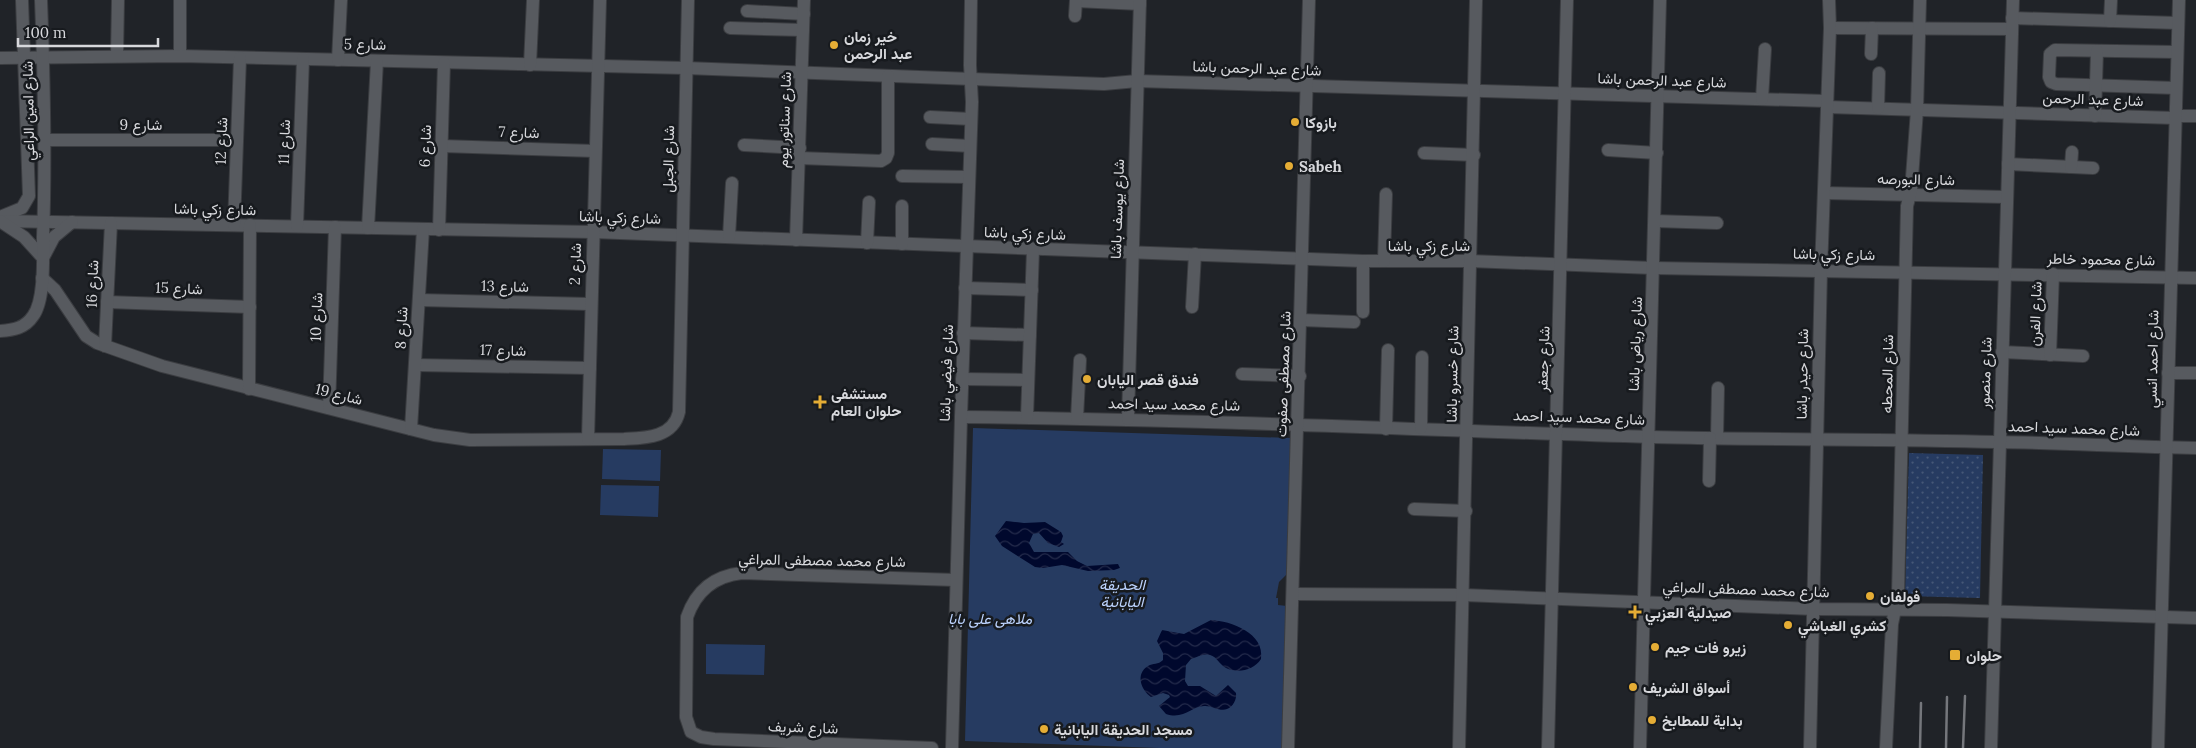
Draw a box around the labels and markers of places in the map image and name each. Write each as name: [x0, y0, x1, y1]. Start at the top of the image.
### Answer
place label: خير زمان عبد الرحمن: [844, 27, 912, 63]
marker: خير زمان عبد الرحمن: [828, 39, 840, 51]
place label: بازوكا: [1305, 113, 1337, 132]
marker: بازوكا: [1289, 116, 1301, 128]
place label: Sabeh: [1299, 157, 1342, 176]
marker: Sabeh: [1283, 160, 1295, 172]
place label: فندق قصر اليابان: [1097, 370, 1199, 389]
marker: فندق قصر اليابان: [1081, 373, 1093, 385]
place label: مستشفى حلوان العام: [831, 384, 901, 421]
marker: مستشفى حلوان العام: [813, 395, 827, 409]
place label: فولفان: [1880, 587, 1920, 606]
marker: فولفان: [1864, 590, 1876, 602]
place label: صيدلية العزبي: [1645, 603, 1732, 626]
marker: صيدلية العزبي: [1629, 606, 1641, 618]
place label: كشري الغباشي: [1798, 616, 1887, 639]
marker: كشري الغباشي: [1782, 619, 1794, 631]
place label: زيرو فات جيم: [1665, 638, 1746, 658]
marker: زيرو فات جيم: [1649, 641, 1661, 653]
place label: حلوان: [1966, 646, 2002, 665]
marker: حلوان: [1948, 648, 1962, 662]
place label: أسواق الشريف: [1643, 678, 1730, 697]
marker: أسواق الشريف: [1627, 681, 1639, 693]
place label: بداية للمطابخ: [1662, 711, 1743, 731]
marker: بداية للمطابخ: [1646, 714, 1658, 726]
place label: مسجد الحديقة اليابانية: [1054, 720, 1193, 739]
marker: مسجد الحديقة اليابانية: [1038, 723, 1050, 735]

